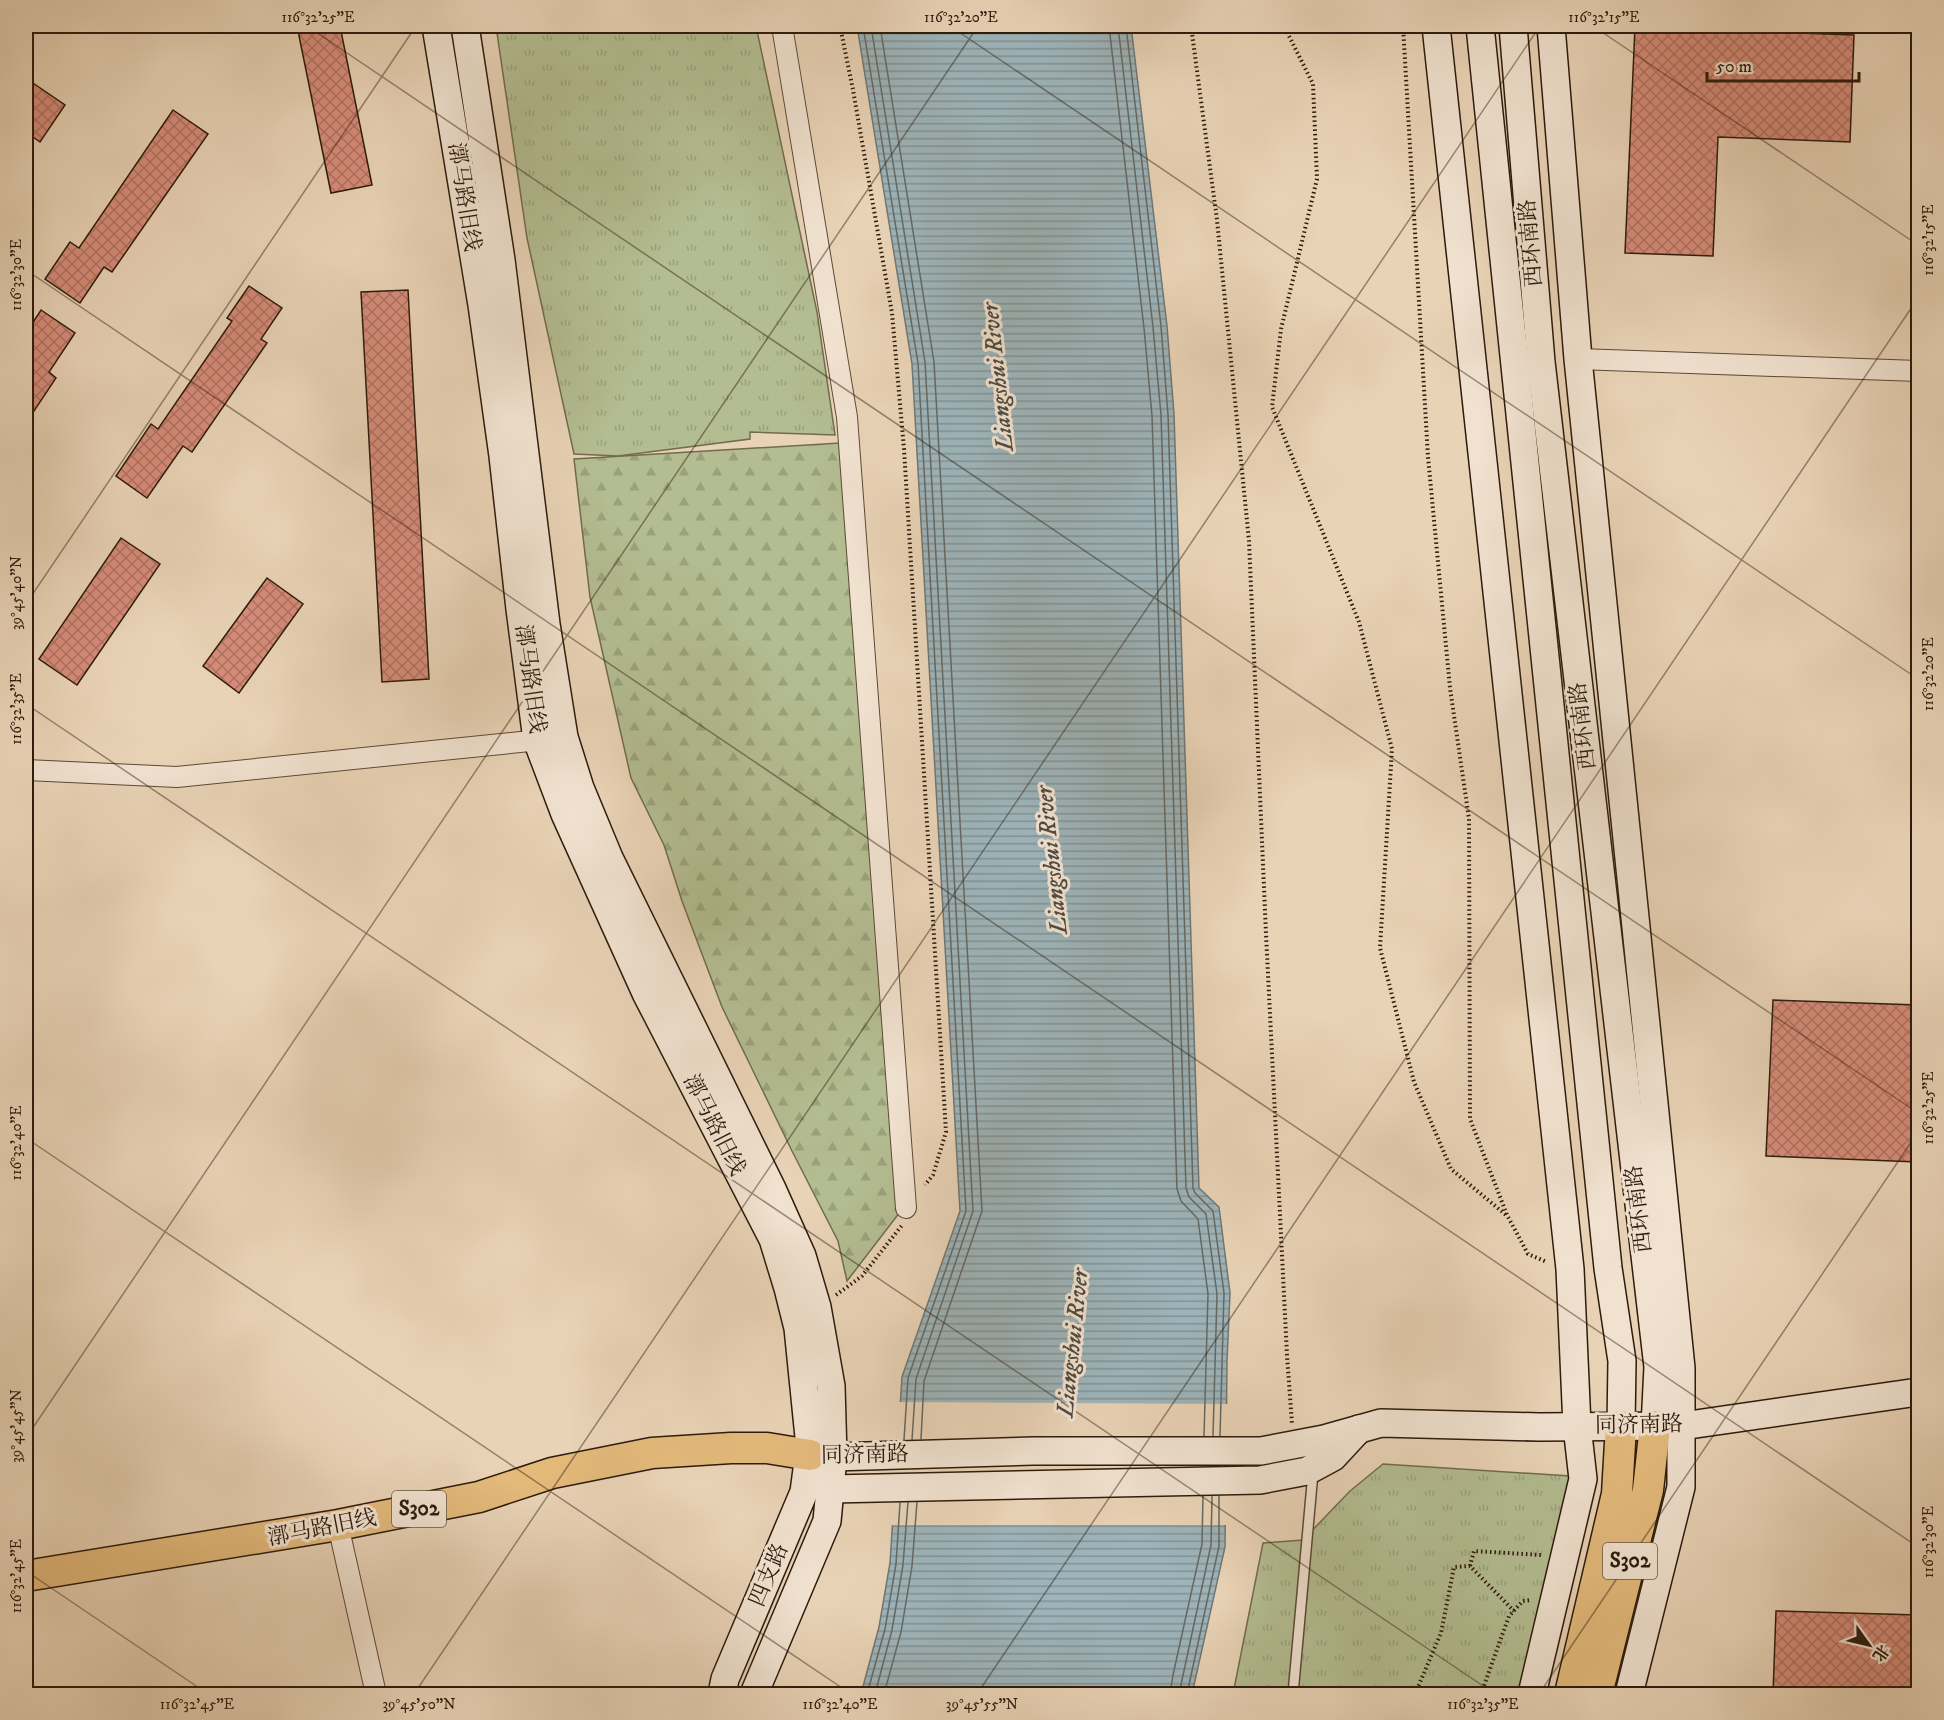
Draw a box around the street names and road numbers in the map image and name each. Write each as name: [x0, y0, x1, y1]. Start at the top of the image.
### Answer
street label: 漷马路旧线: [442, 141, 486, 253]
street label: 西环南路: [1514, 198, 1548, 288]
street label: 漷马路旧线: [509, 623, 551, 735]
street label: 西环南路: [1564, 681, 1602, 771]
street label: 漷马路旧线: [677, 1070, 751, 1180]
street label: 西环南路: [1620, 1164, 1658, 1254]
street label: 同济南路: [1595, 1411, 1683, 1439]
street label: 同济南路: [821, 1441, 909, 1469]
road number: S302: [392, 1491, 446, 1527]
street label: 漷马路旧线: [265, 1504, 379, 1552]
street label: 四支路: [744, 1539, 794, 1611]
road number: S302: [1603, 1543, 1657, 1579]

